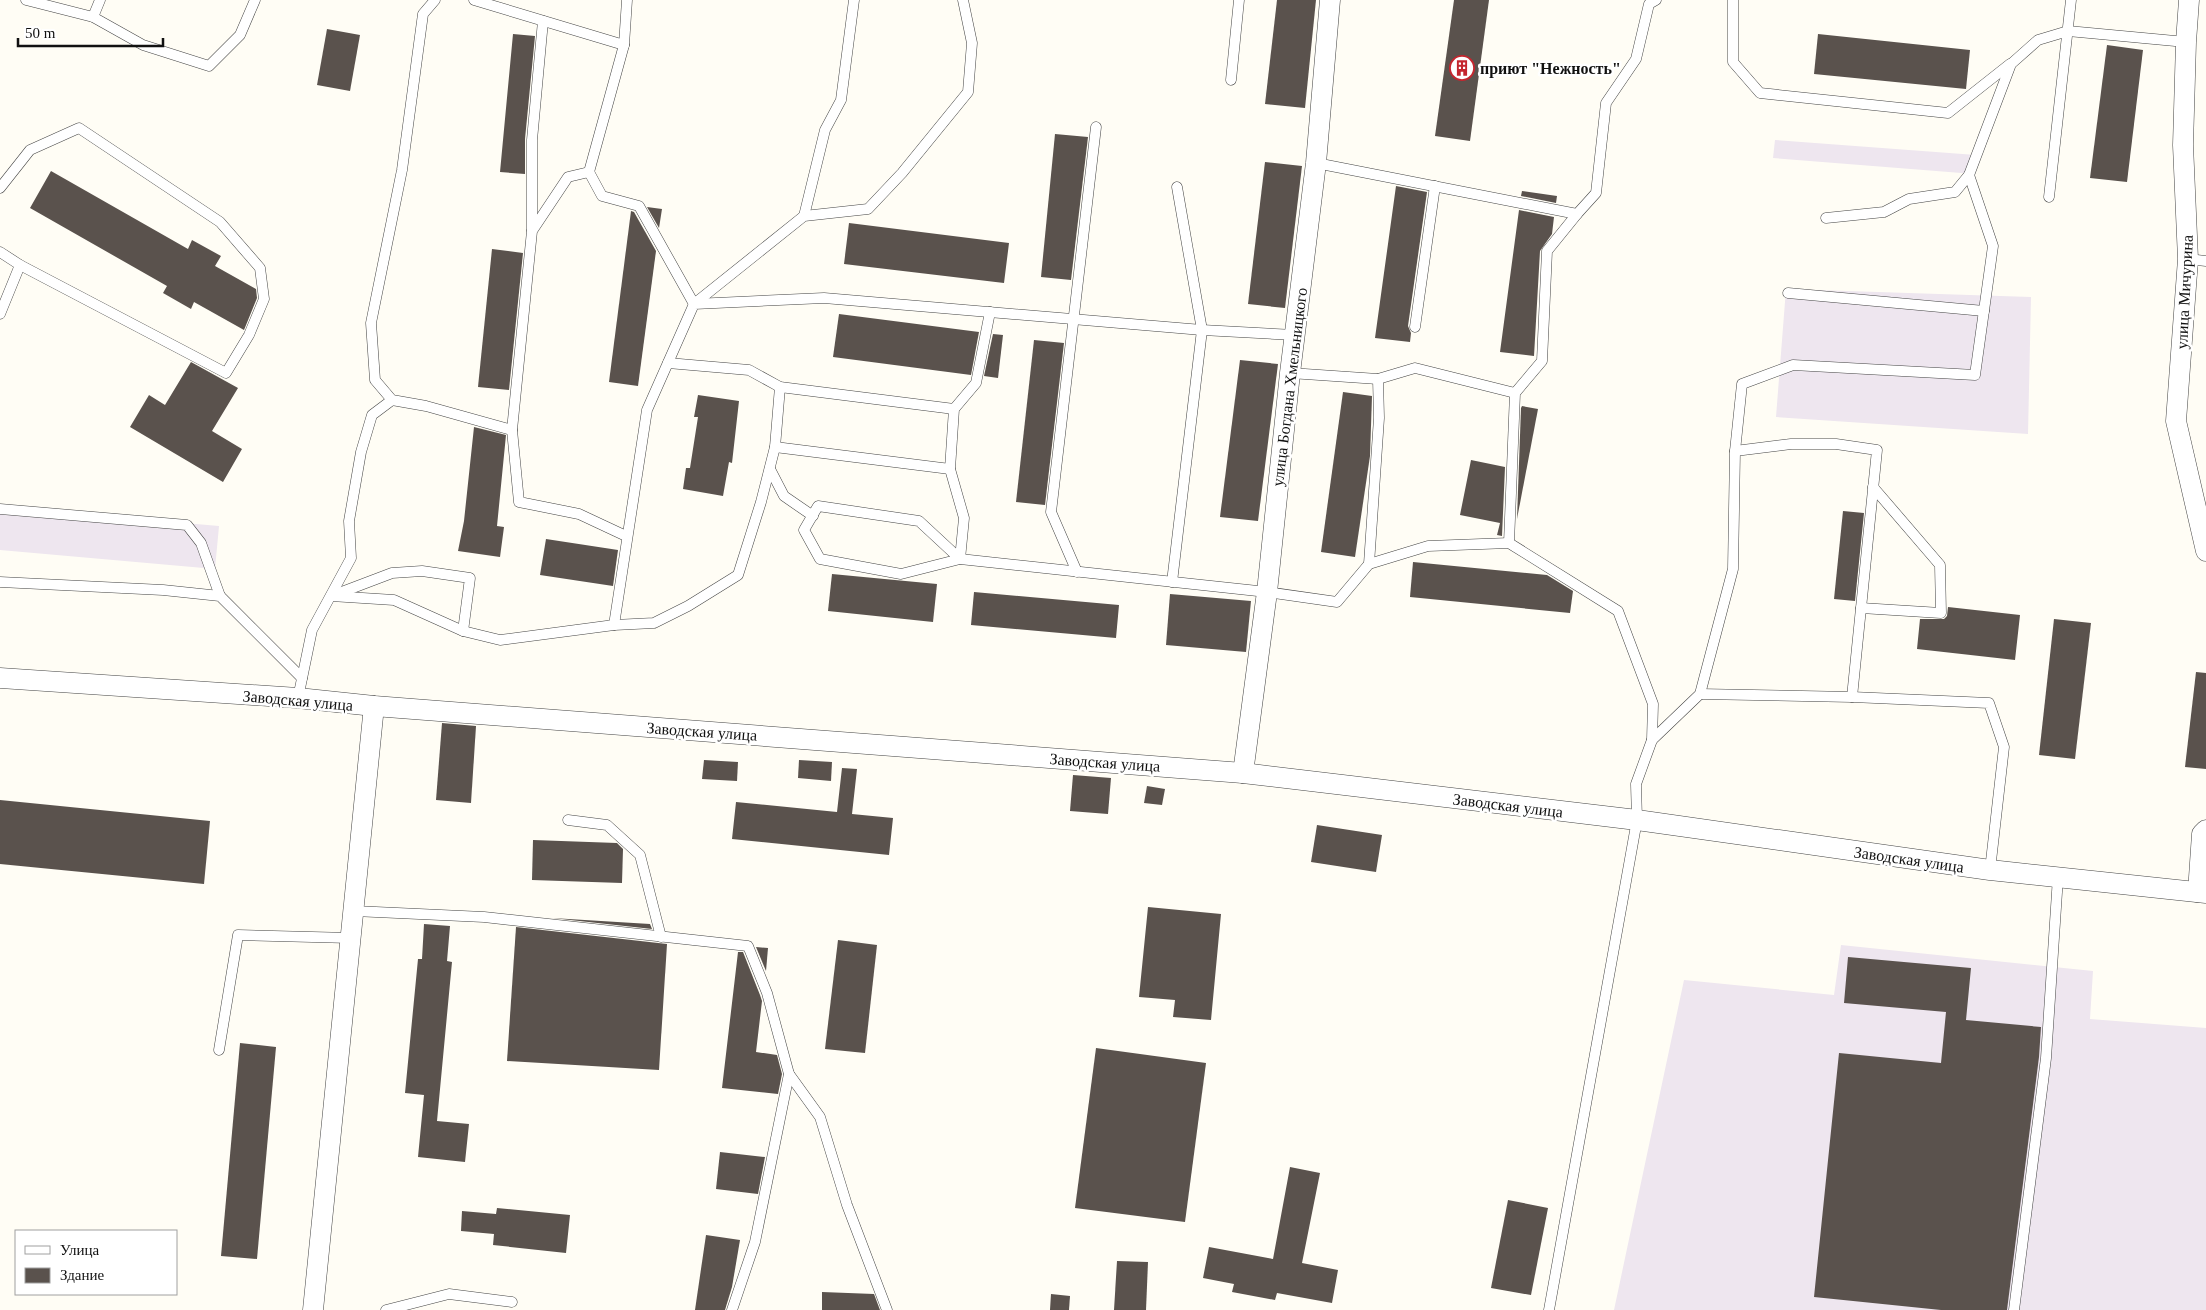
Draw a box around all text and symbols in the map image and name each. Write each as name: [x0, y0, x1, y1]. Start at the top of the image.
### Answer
scale bar: [18, 15, 162, 47]
text: 50 m: [25, 25, 56, 41]
building icon: приют "Нежность": [1449, 55, 1475, 81]
place label: приют "Нежность": [1480, 60, 1621, 78]
street label: улица Мичурина: [2173, 234, 2197, 350]
street label: улица Богдана Хмельницкого: [1269, 287, 1311, 488]
street label: Заводская улица: [242, 687, 354, 715]
street label: Заводская улица: [646, 719, 758, 745]
street label: Заводская улица: [1049, 750, 1161, 776]
street label: Заводская улица: [1452, 790, 1564, 822]
street label: Заводская улица: [1853, 843, 1965, 877]
legend: [15, 1230, 178, 1295]
text: Улица: [60, 1242, 99, 1258]
text: Здание: [60, 1267, 104, 1283]

